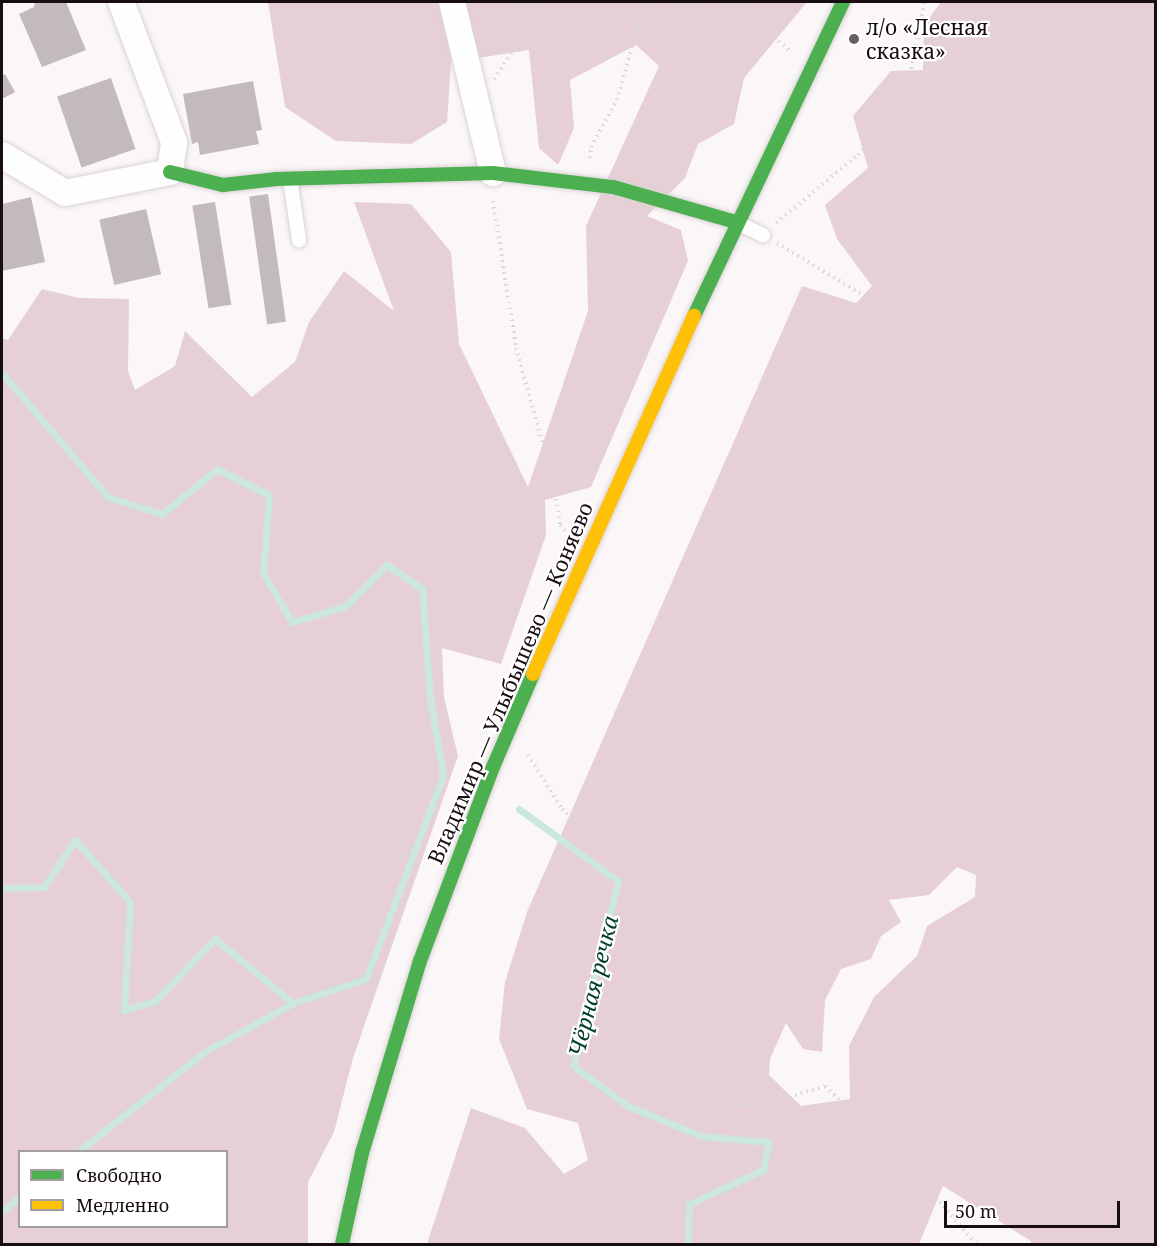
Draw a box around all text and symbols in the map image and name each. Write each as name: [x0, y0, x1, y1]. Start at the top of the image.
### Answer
place label: л/о «Лесная сказка»: [866, 14, 988, 64]
marker: л/о «Лесная сказка»: [847, 32, 861, 46]
street label: Владимир — Улыбышево — Коняево: [422, 498, 598, 868]
water label: Чёрная речка: [563, 913, 623, 1059]
legend: [18, 1150, 228, 1228]
text: Свободно: [76, 1163, 162, 1187]
scale bar: [947, 1189, 1122, 1227]
text: Медленно: [76, 1193, 169, 1217]
text: 50 m: [955, 1199, 997, 1223]

